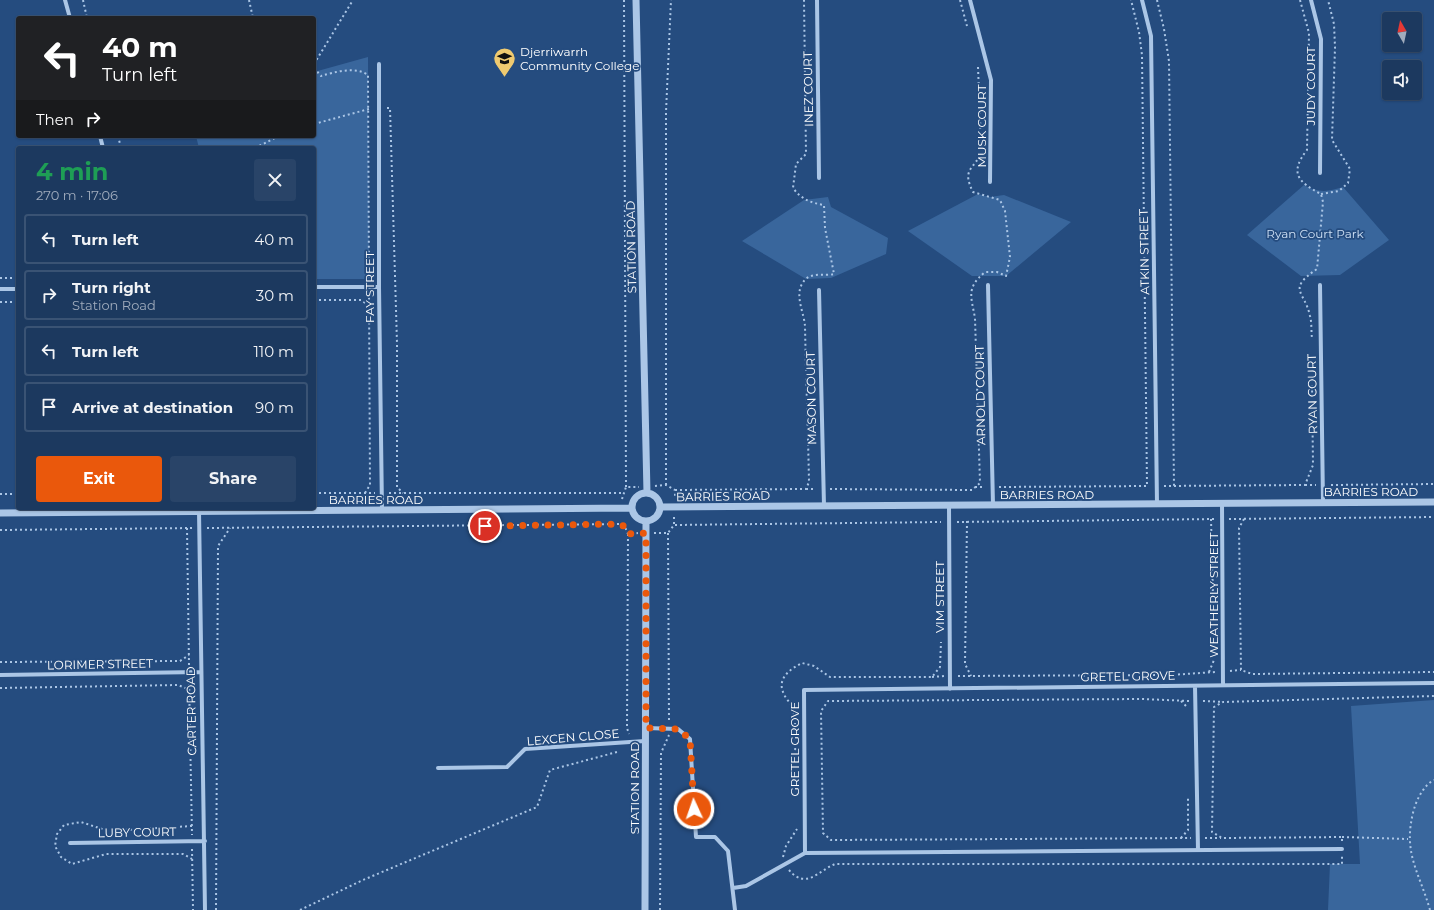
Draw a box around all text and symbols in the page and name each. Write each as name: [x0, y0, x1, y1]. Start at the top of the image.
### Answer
north arrow: [1382, 12, 1422, 52]
map controls: [1382, 12, 1422, 100]
text: 40 m: [102, 30, 178, 64]
icon: left: [36, 32, 88, 84]
place label: Djerriwarrh Community College: [520, 44, 640, 73]
school or university icon: Djerriwarrh Community College: [492, 45, 518, 78]
street label: JUDY COURT: [1303, 46, 1318, 126]
street label: INEZ COURT: [800, 51, 816, 127]
button: sound: [1382, 60, 1422, 100]
text: Turn left: [102, 64, 177, 86]
street label: MUSK COURT: [974, 84, 989, 168]
icon: right: [82, 108, 104, 130]
text: Then: [36, 110, 74, 129]
text: 4 min: [36, 157, 108, 186]
button: close: [254, 159, 296, 201]
text: 270 m · 17:06: [36, 187, 118, 203]
street label: STATION ROAD: [623, 201, 639, 293]
street label: ATKIN STREET: [1136, 209, 1152, 295]
park label: Ryan Court Park: [1266, 226, 1365, 241]
icon: left: [38, 228, 60, 250]
text: Turn left: [72, 230, 139, 249]
text: 40 m: [254, 230, 294, 249]
street label: FAY STREET: [362, 251, 377, 323]
text: Turn right: [72, 278, 151, 297]
icon: right: [38, 284, 60, 306]
text: 30 m: [256, 286, 294, 305]
text: Station Road: [72, 297, 156, 313]
icon: left: [38, 340, 60, 362]
text: Turn left: [72, 342, 139, 361]
text: 110 m: [253, 342, 294, 361]
street label: ARNOLD COURT: [972, 345, 988, 445]
street label: MASON COURT: [803, 351, 819, 445]
street label: RYAN COURT: [1304, 354, 1320, 434]
icon: arrive: [38, 396, 60, 418]
text: Arrive at destination: [72, 398, 233, 417]
text: 90 m: [255, 398, 294, 417]
button: Exit: [36, 456, 162, 502]
button: Share: [170, 456, 296, 502]
street label: BARRIES ROAD: [1324, 484, 1418, 499]
street label: BARRIES ROAD: [1000, 487, 1094, 502]
street label: BARRIES ROAD: [676, 488, 770, 504]
street label: BARRIES ROAD: [329, 492, 423, 507]
pin: [468, 509, 502, 543]
icon: arrive: [474, 515, 496, 537]
street label: WEATHERLY STREET: [1206, 532, 1221, 658]
street label: VIM STREET: [932, 561, 947, 633]
street label: LORIMER STREET: [47, 656, 153, 672]
street label: CARTER ROAD: [183, 666, 199, 756]
street label: GRETEL GROVE: [1080, 668, 1176, 684]
street label: GRETEL GROVE: [787, 701, 802, 797]
street label: LEXCEN CLOSE: [526, 725, 620, 749]
street label: STATION ROAD: [627, 742, 642, 834]
position arrow: [673, 788, 715, 830]
street label: LUBY COURT: [97, 824, 177, 840]

